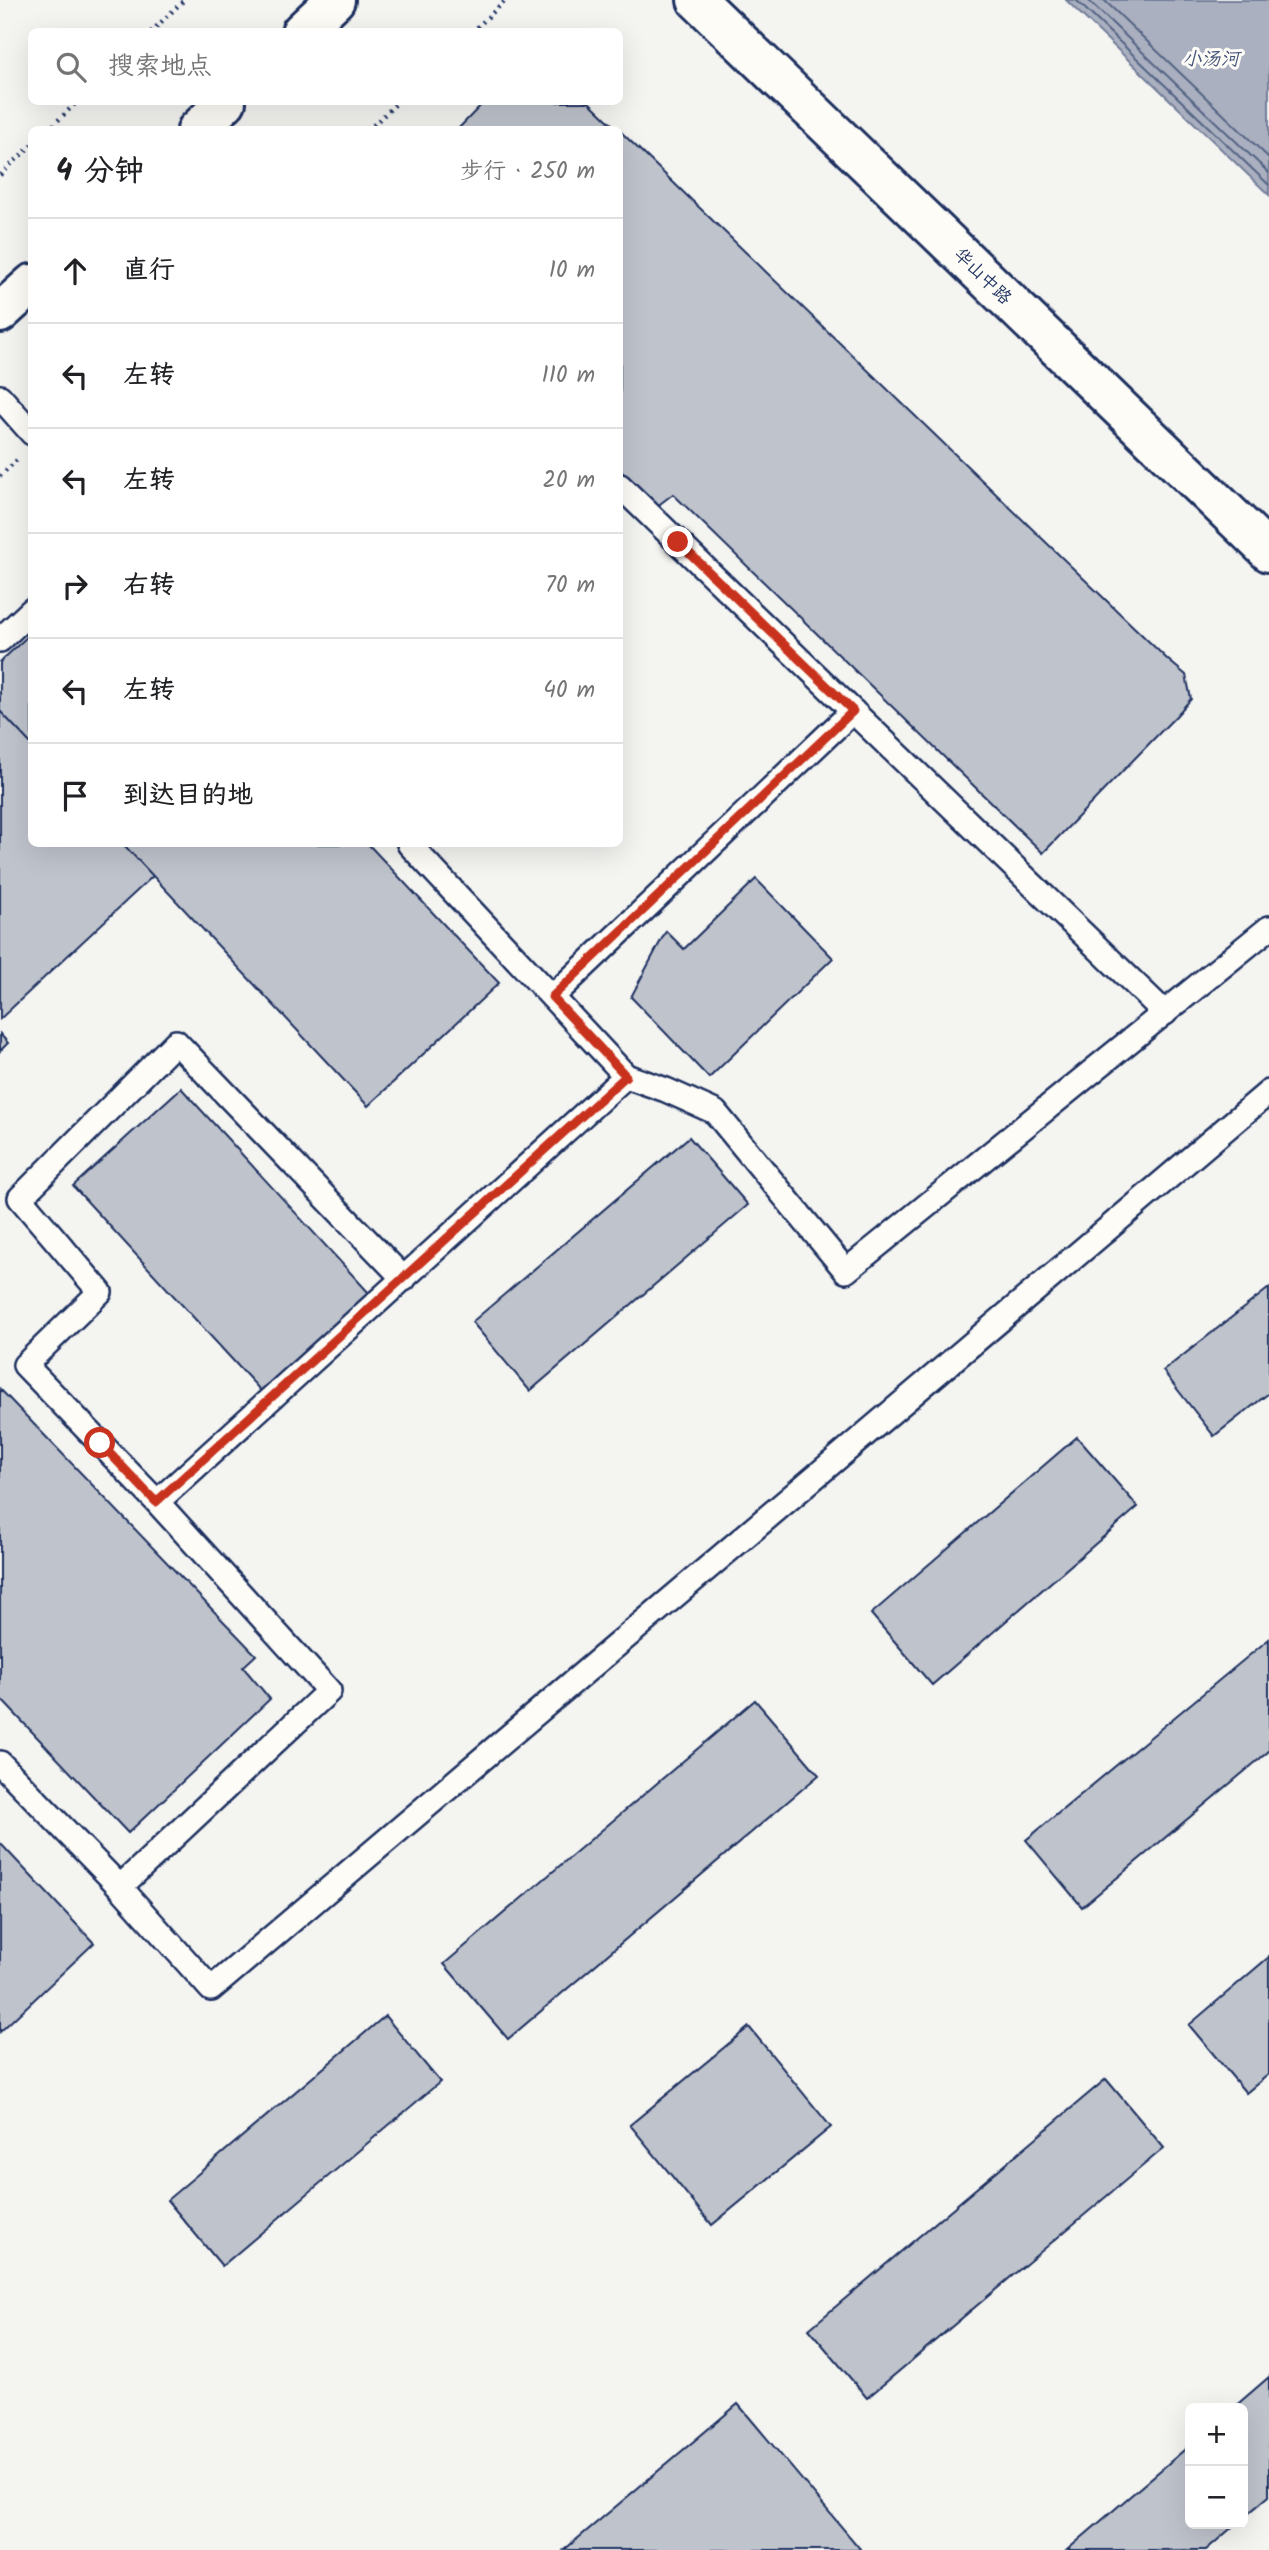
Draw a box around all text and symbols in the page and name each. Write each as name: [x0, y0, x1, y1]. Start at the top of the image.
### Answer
search box: [28, 28, 623, 105]
water label: 小汤河: [1182, 45, 1242, 75]
text: 搜索地点: [108, 46, 212, 88]
icon: search: [52, 48, 90, 86]
text: 4 分钟: [56, 148, 144, 196]
text: 步行 · 250 m: [460, 154, 595, 190]
street label: 华山中路: [946, 242, 1018, 313]
text: 直行: [123, 250, 175, 292]
icon: ahead: [56, 252, 94, 290]
text: 10 m: [549, 253, 595, 289]
text: 左转: [123, 355, 175, 397]
icon: left: [56, 357, 94, 395]
text: 110 m: [542, 358, 595, 394]
text: 左转: [123, 460, 175, 502]
icon: left: [56, 462, 94, 500]
text: 20 m: [543, 463, 595, 499]
route end: [662, 526, 693, 557]
text: 右转: [123, 565, 175, 607]
icon: right: [56, 567, 94, 605]
text: 70 m: [545, 568, 595, 604]
text: 左转: [123, 670, 175, 712]
icon: left: [56, 672, 94, 710]
text: 40 m: [543, 673, 595, 709]
text: 到达目的地: [123, 775, 253, 817]
icon: arrive: [56, 777, 94, 815]
route start: [84, 1427, 115, 1458]
map controls: [1185, 2403, 1248, 2529]
button: +: [1185, 2403, 1248, 2466]
button: −: [1185, 2466, 1248, 2529]

